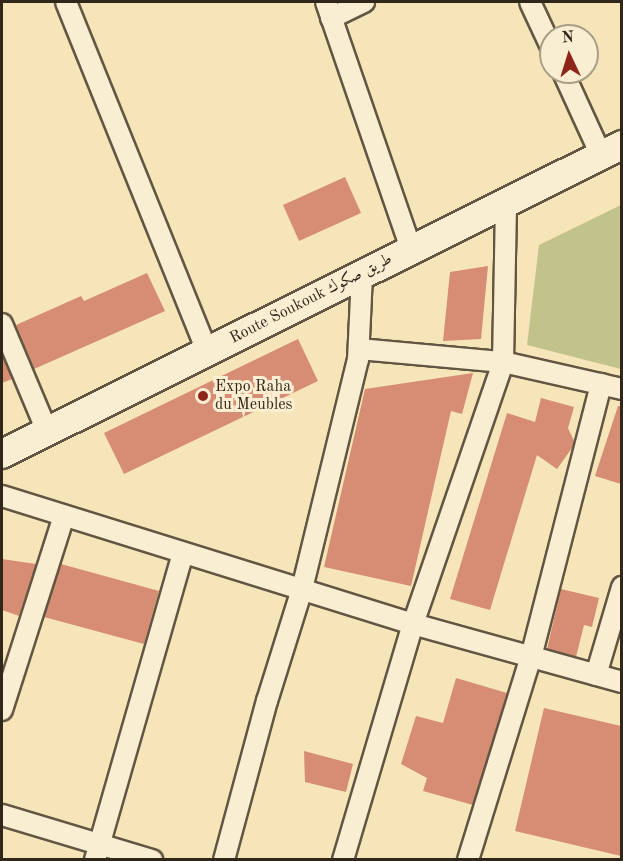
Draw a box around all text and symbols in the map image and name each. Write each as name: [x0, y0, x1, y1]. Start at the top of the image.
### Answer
north arrow: [539, 24, 599, 84]
text: N: [561, 30, 575, 46]
street label: Route Soukouk طريق صكوك: [227, 250, 395, 348]
place label: Expo Raha du Meubles: [215, 377, 293, 415]
marker: Expo Raha du Meubles: [196, 389, 210, 403]

